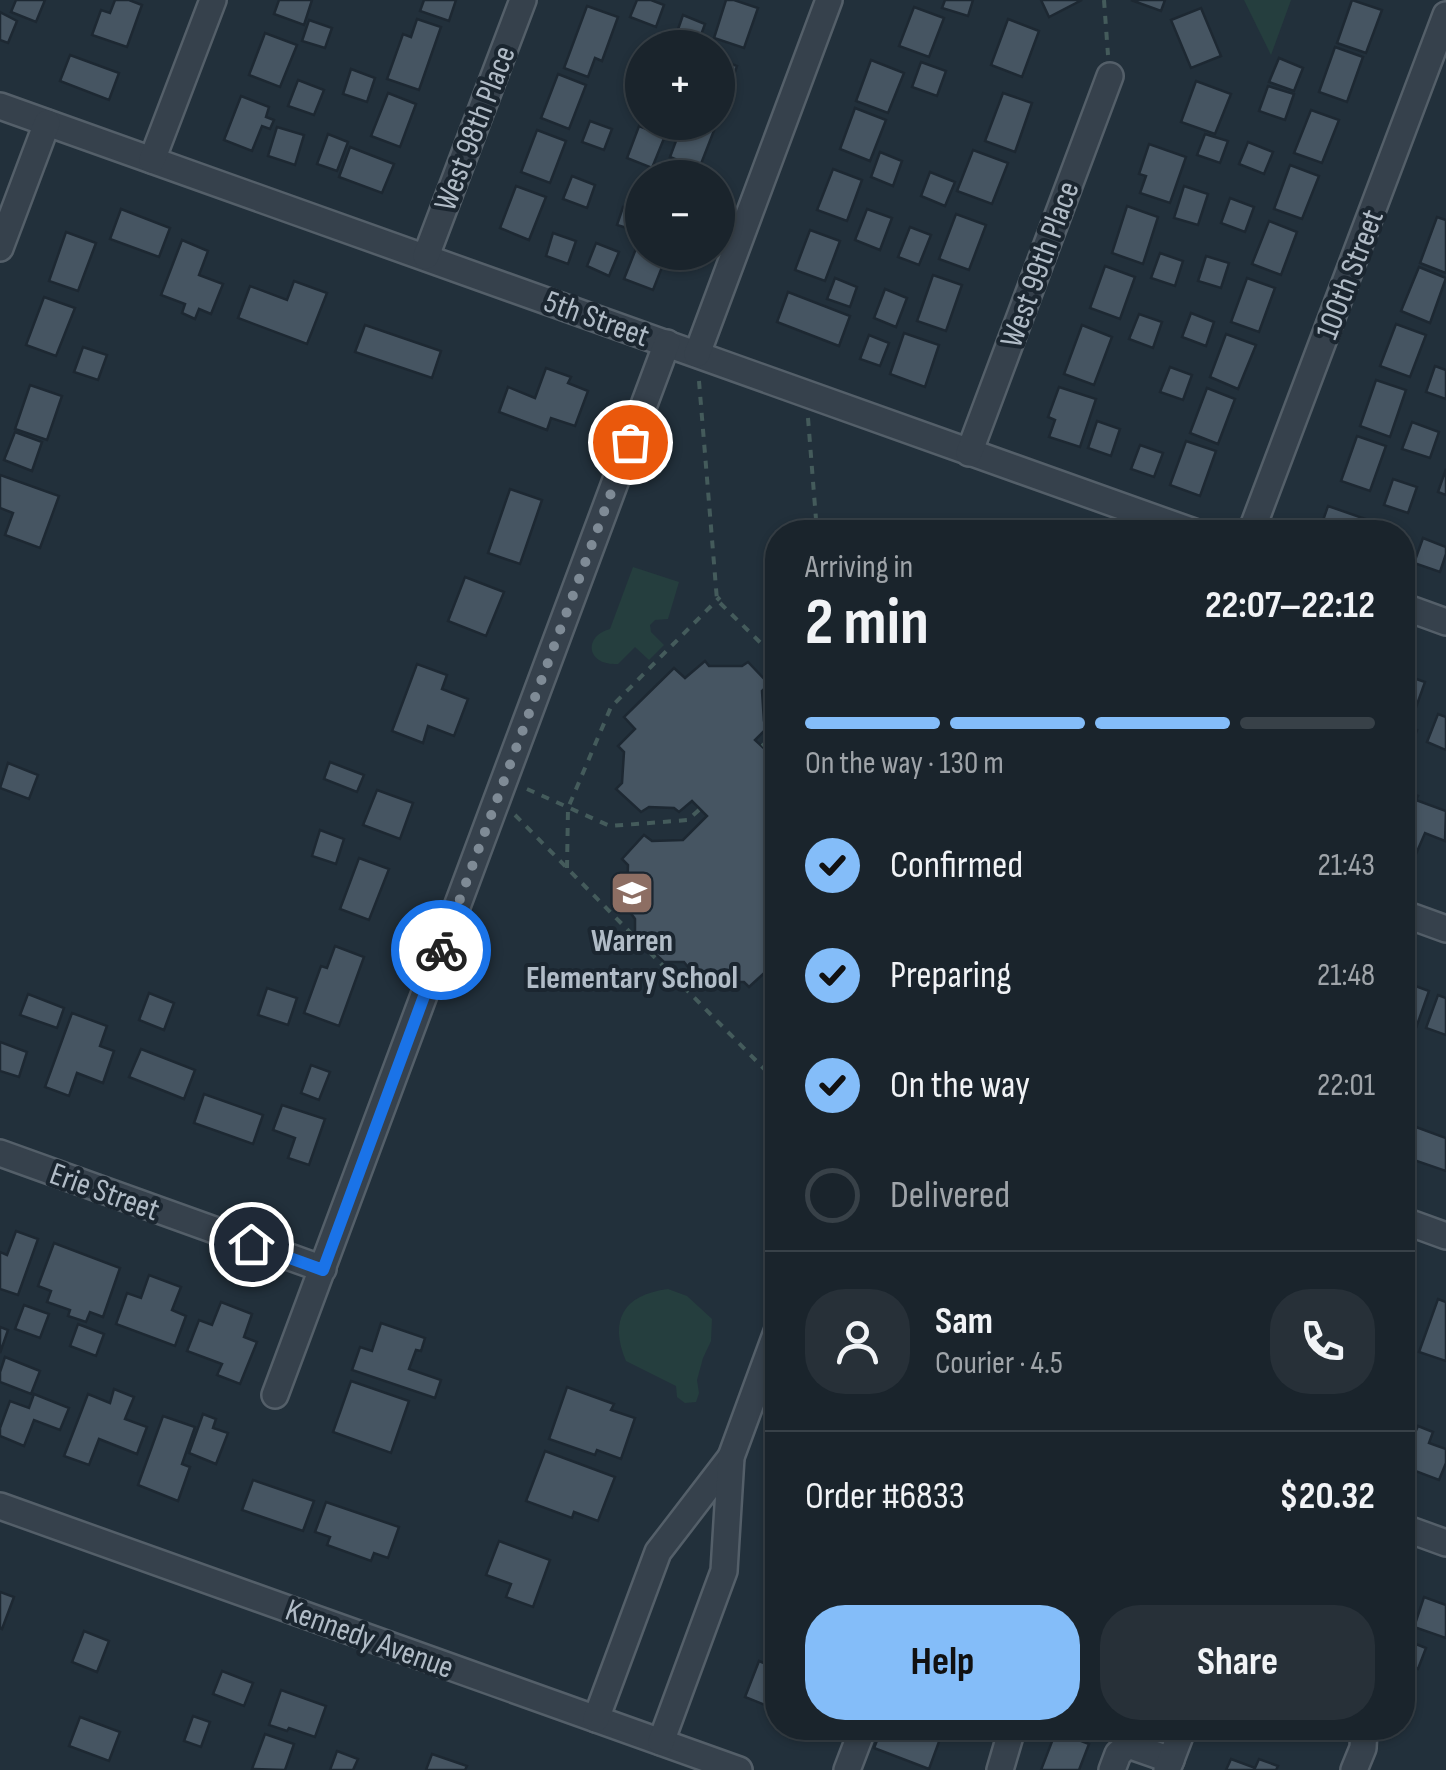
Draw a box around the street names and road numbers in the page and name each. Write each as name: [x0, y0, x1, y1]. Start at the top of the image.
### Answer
street label: West 98th Place: [426, 41, 525, 217]
street label: West 99th Place: [992, 176, 1088, 353]
street label: 100th Street: [1308, 204, 1393, 345]
street label: 5th Street: [539, 282, 654, 356]
street label: Erie Street: [44, 1155, 165, 1230]
street label: Kennedy Avenue: [280, 1591, 459, 1688]

